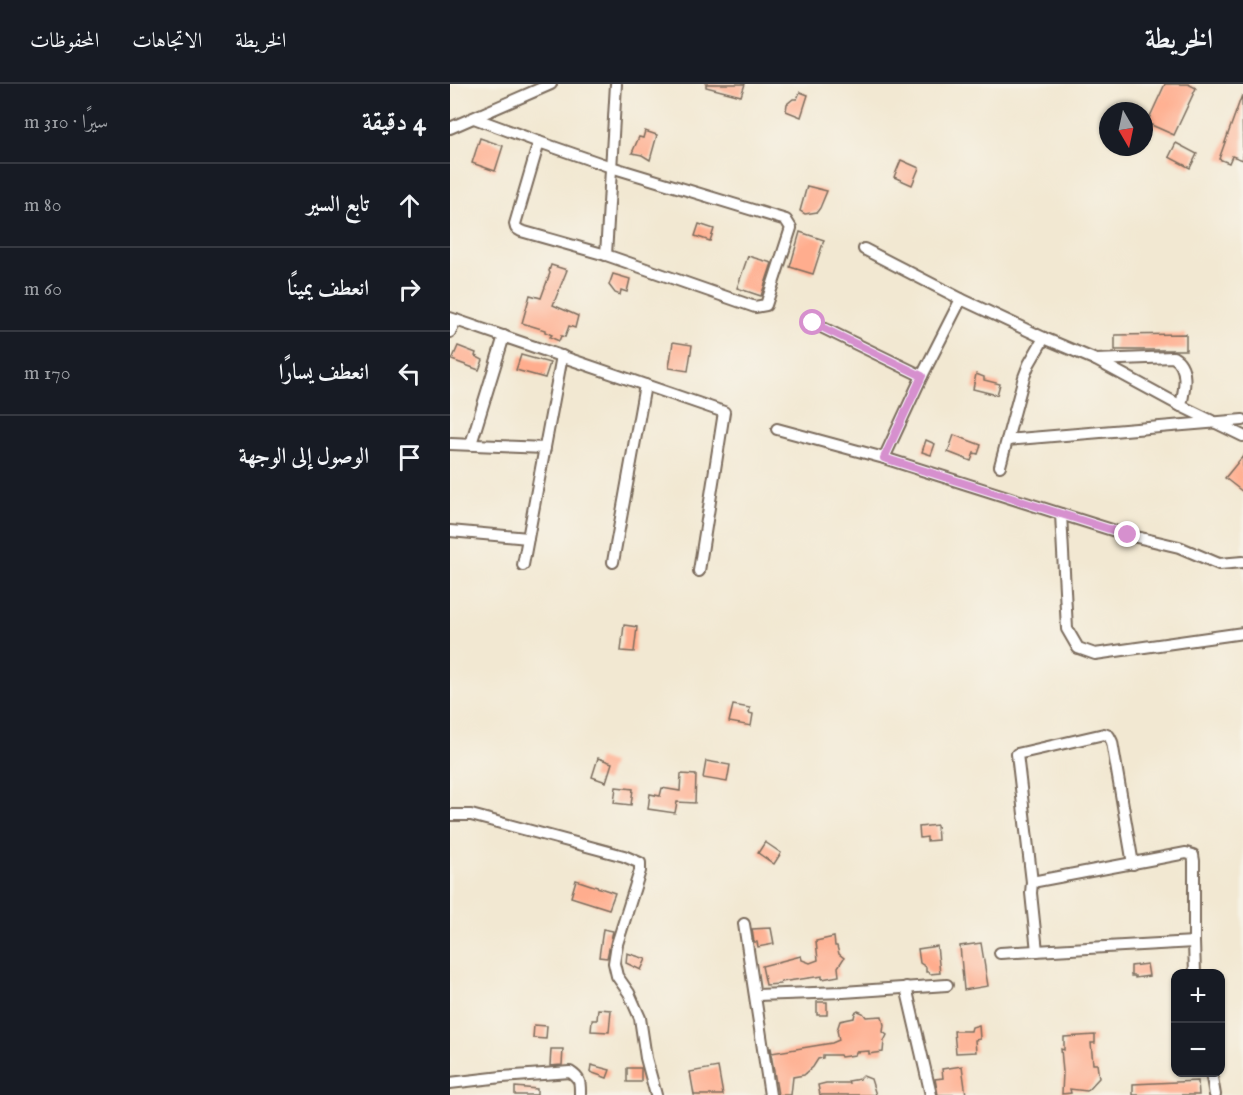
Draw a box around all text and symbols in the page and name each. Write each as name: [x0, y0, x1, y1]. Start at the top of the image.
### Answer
text: الخريطة: [1145, 23, 1213, 58]
text: المحفوظات: [30, 28, 99, 55]
text: الاتجاهات: [132, 28, 202, 55]
text: الخريطة: [235, 28, 286, 55]
north arrow: [1099, 102, 1153, 156]
text: 4 دقيقة: [362, 106, 426, 139]
text: سيرًا · 310 m: [24, 110, 108, 135]
icon: ahead: [393, 189, 426, 222]
text: تابع السير: [307, 191, 369, 219]
text: 80 m: [24, 193, 62, 218]
icon: right: [393, 273, 426, 306]
text: انعطف يمينًا: [288, 275, 369, 303]
text: 60 m: [24, 277, 62, 302]
route start: [799, 309, 825, 335]
icon: left: [393, 357, 426, 390]
text: انعطف يسارًا: [279, 359, 369, 387]
text: 170 m: [24, 361, 70, 386]
icon: arrive: [393, 441, 426, 474]
text: الوصول إلى الوجهة: [239, 443, 369, 471]
route end: [1114, 521, 1140, 547]
map controls: [1171, 969, 1225, 1077]
button: +: [1171, 969, 1225, 1023]
button: −: [1171, 1023, 1225, 1077]

